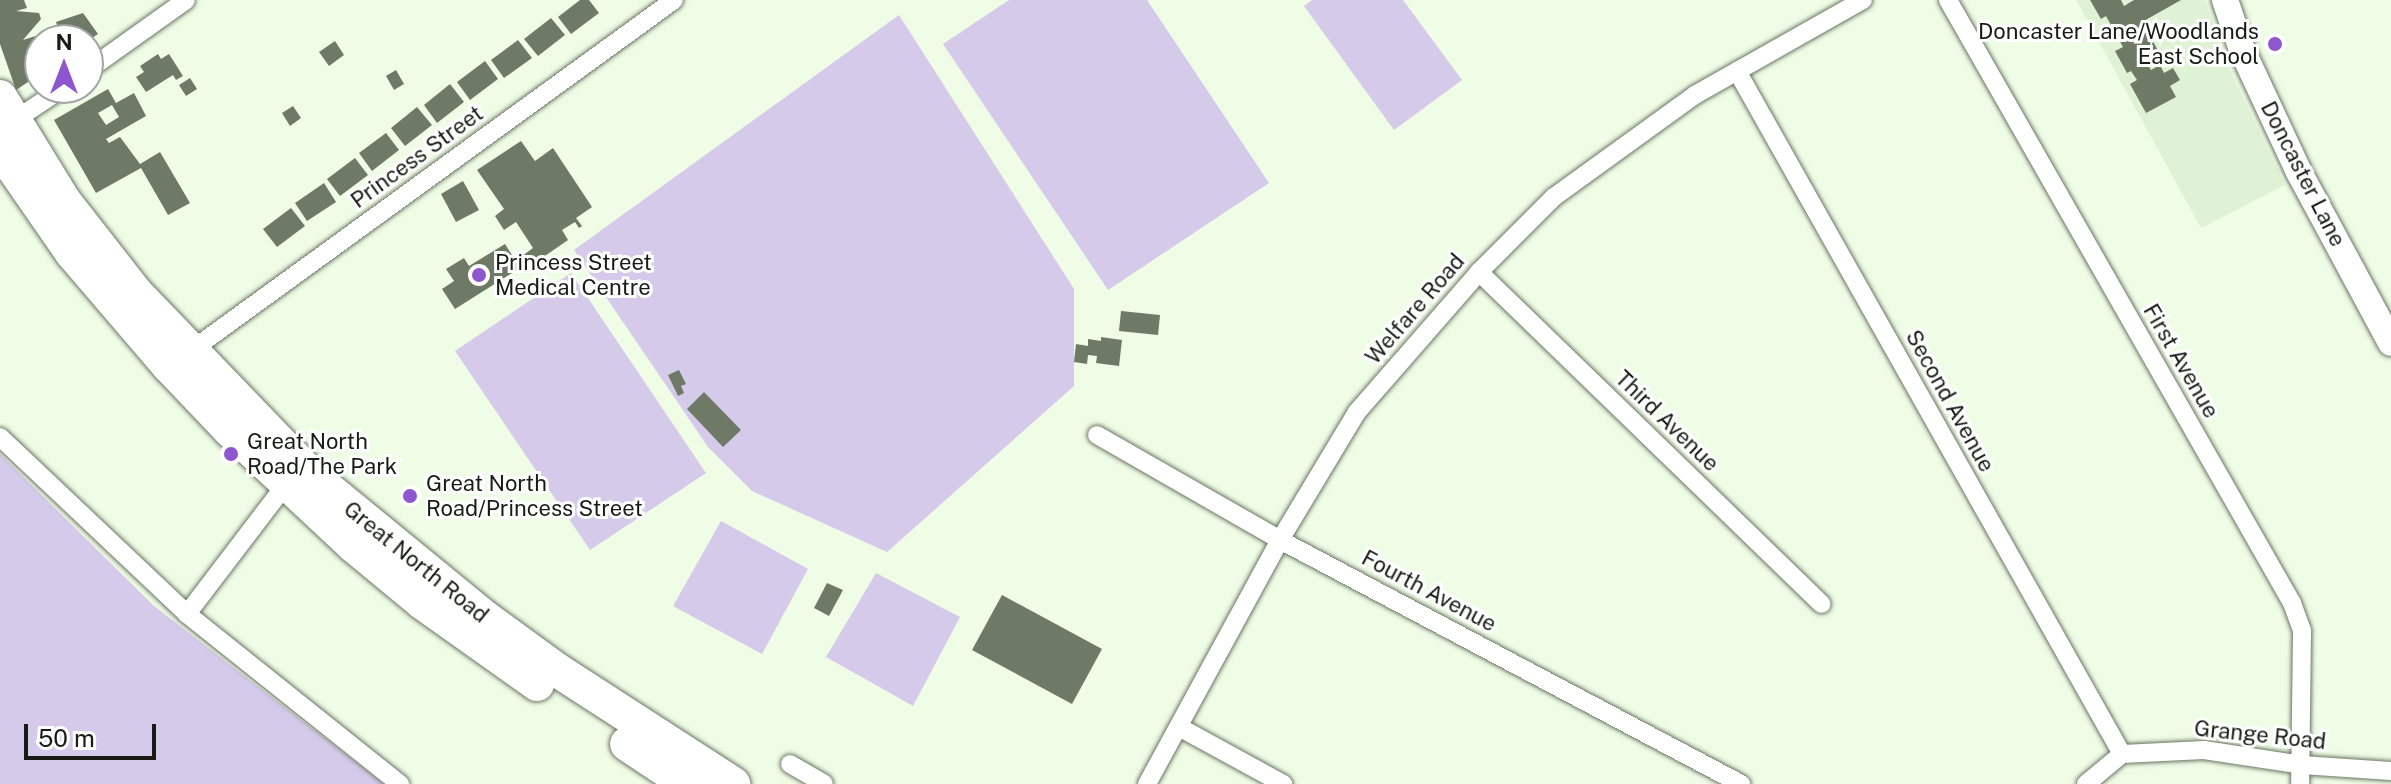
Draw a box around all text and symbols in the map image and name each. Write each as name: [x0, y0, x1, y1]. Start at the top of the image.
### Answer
place label: Doncaster Lane/Woodlands East School: [1978, 18, 2259, 70]
north arrow: [24, 24, 104, 104]
text: N: [55, 29, 73, 55]
marker: Doncaster Lane/Woodlands East School: [2266, 35, 2284, 53]
street label: Doncaster Lane: [2255, 97, 2351, 251]
street label: Princess Street: [346, 100, 488, 214]
street label: Welfare Road: [1360, 248, 1470, 370]
place label: Princess Street Medical Centre: [495, 249, 652, 300]
marker: Princess Street Medical Centre: [470, 266, 488, 284]
street label: First Avenue: [2138, 299, 2224, 423]
street label: Second Avenue: [1900, 325, 2000, 477]
street label: Third Avenue: [1610, 365, 1724, 477]
place label: Great North Road/The Park: [247, 428, 397, 480]
marker: Great North Road/The Park: [222, 445, 240, 463]
place label: Great North Road/Princess Street: [426, 470, 643, 522]
marker: Great North Road/Princess Street: [401, 487, 419, 505]
street label: Great North Road: [338, 496, 494, 628]
street label: Fourth Avenue: [1357, 544, 1501, 638]
scale bar: [28, 708, 160, 758]
street label: Grange Road: [2193, 715, 2327, 755]
text: 50 m: [38, 724, 95, 752]

